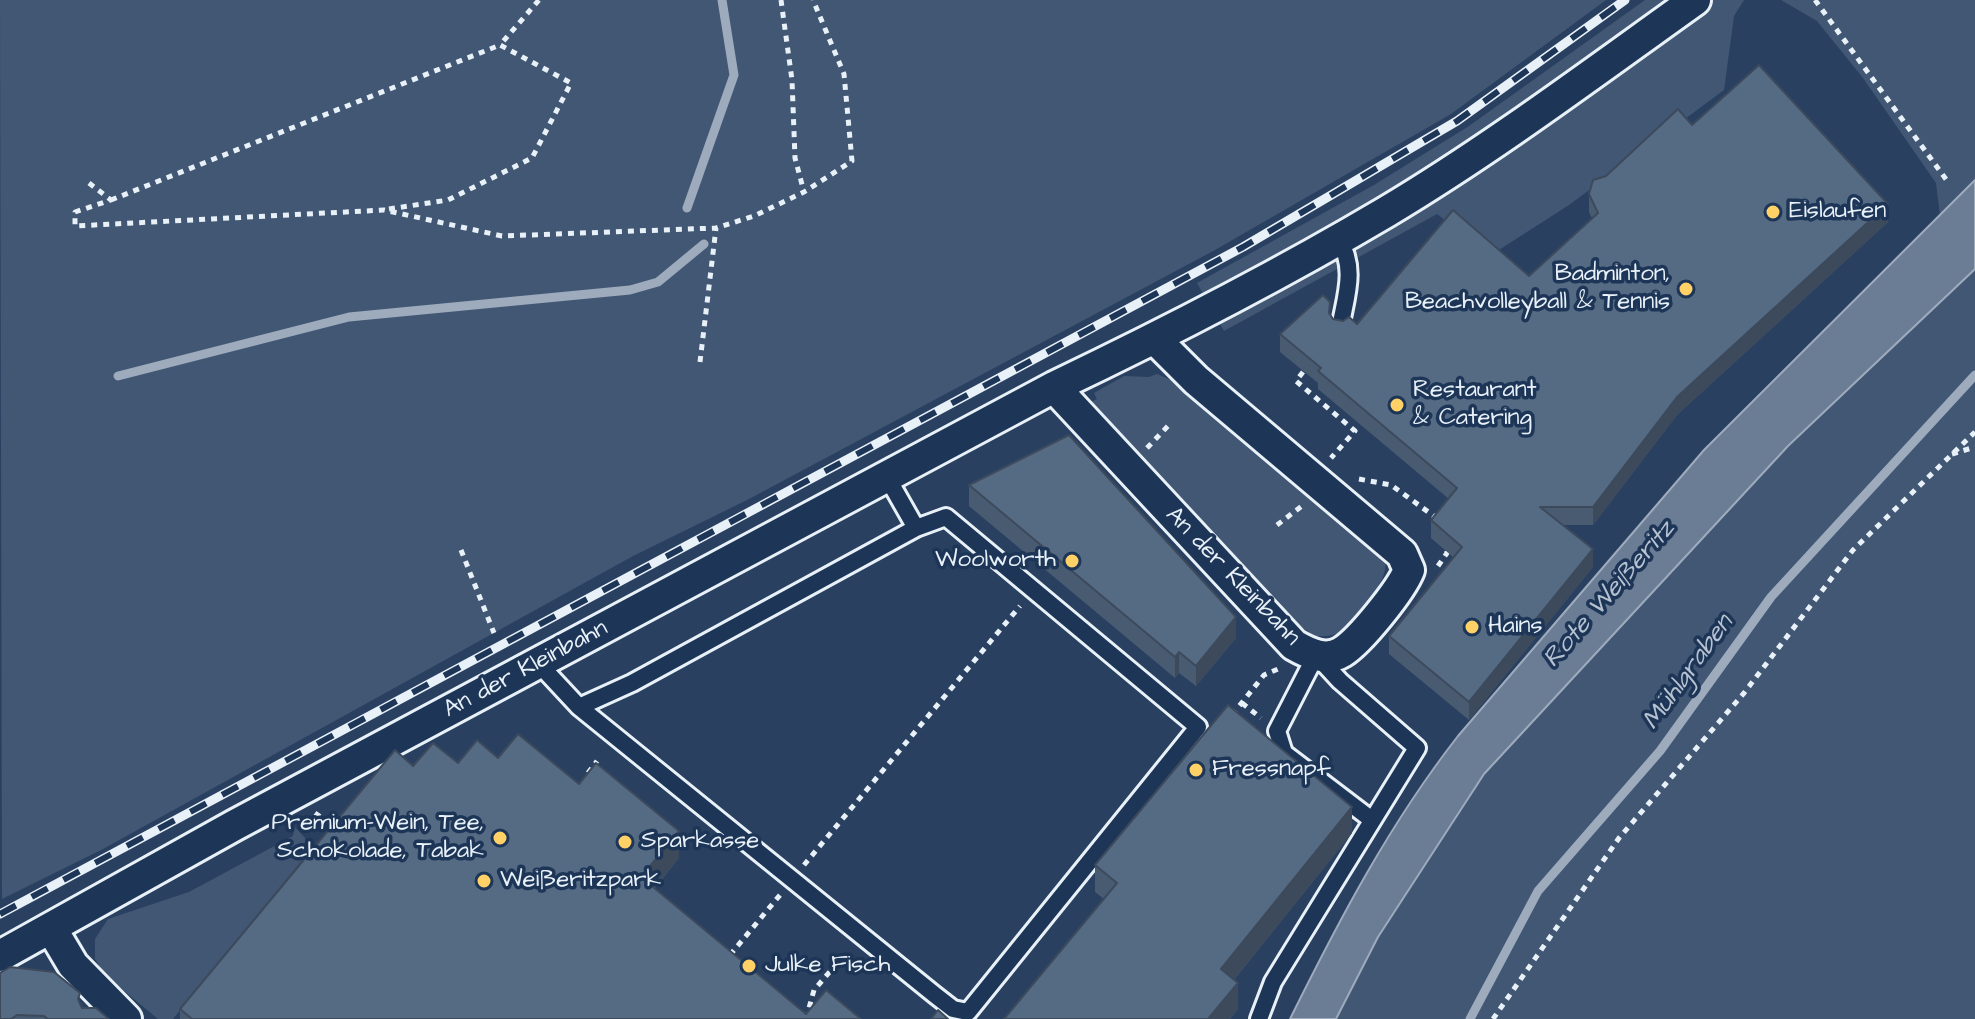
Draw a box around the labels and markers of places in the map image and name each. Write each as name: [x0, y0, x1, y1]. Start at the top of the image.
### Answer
place label: Eislaufen: [1789, 198, 1886, 226]
marker: Eislaufen: [1764, 203, 1782, 221]
place label: Badminton, Beachvolleyball & Tennis: [1405, 261, 1670, 317]
marker: Badminton, Beachvolleyball & Tennis: [1677, 280, 1695, 298]
place label: Restaurant & Catering: [1413, 377, 1536, 433]
marker: Restaurant & Catering: [1388, 396, 1406, 414]
place label: Woolworth: [935, 547, 1056, 575]
marker: Woolworth: [1063, 552, 1081, 570]
place label: Hains: [1488, 613, 1542, 641]
marker: Hains: [1463, 618, 1481, 636]
place label: Fressnapf: [1212, 756, 1331, 784]
marker: Fressnapf: [1187, 761, 1205, 779]
place label: Premium-Wein, Tee, Schokolade, Tabak: [272, 810, 484, 866]
place label: Sparkasse: [641, 828, 759, 856]
marker: Premium-Wein, Tee, Schokolade, Tabak: [491, 829, 509, 847]
marker: Sparkasse: [616, 833, 634, 851]
place label: Weißeritzpark: [500, 867, 661, 895]
marker: Weißeritzpark: [475, 872, 493, 890]
place label: Julke Fisch: [765, 952, 890, 980]
marker: Julke Fisch: [740, 957, 758, 975]

